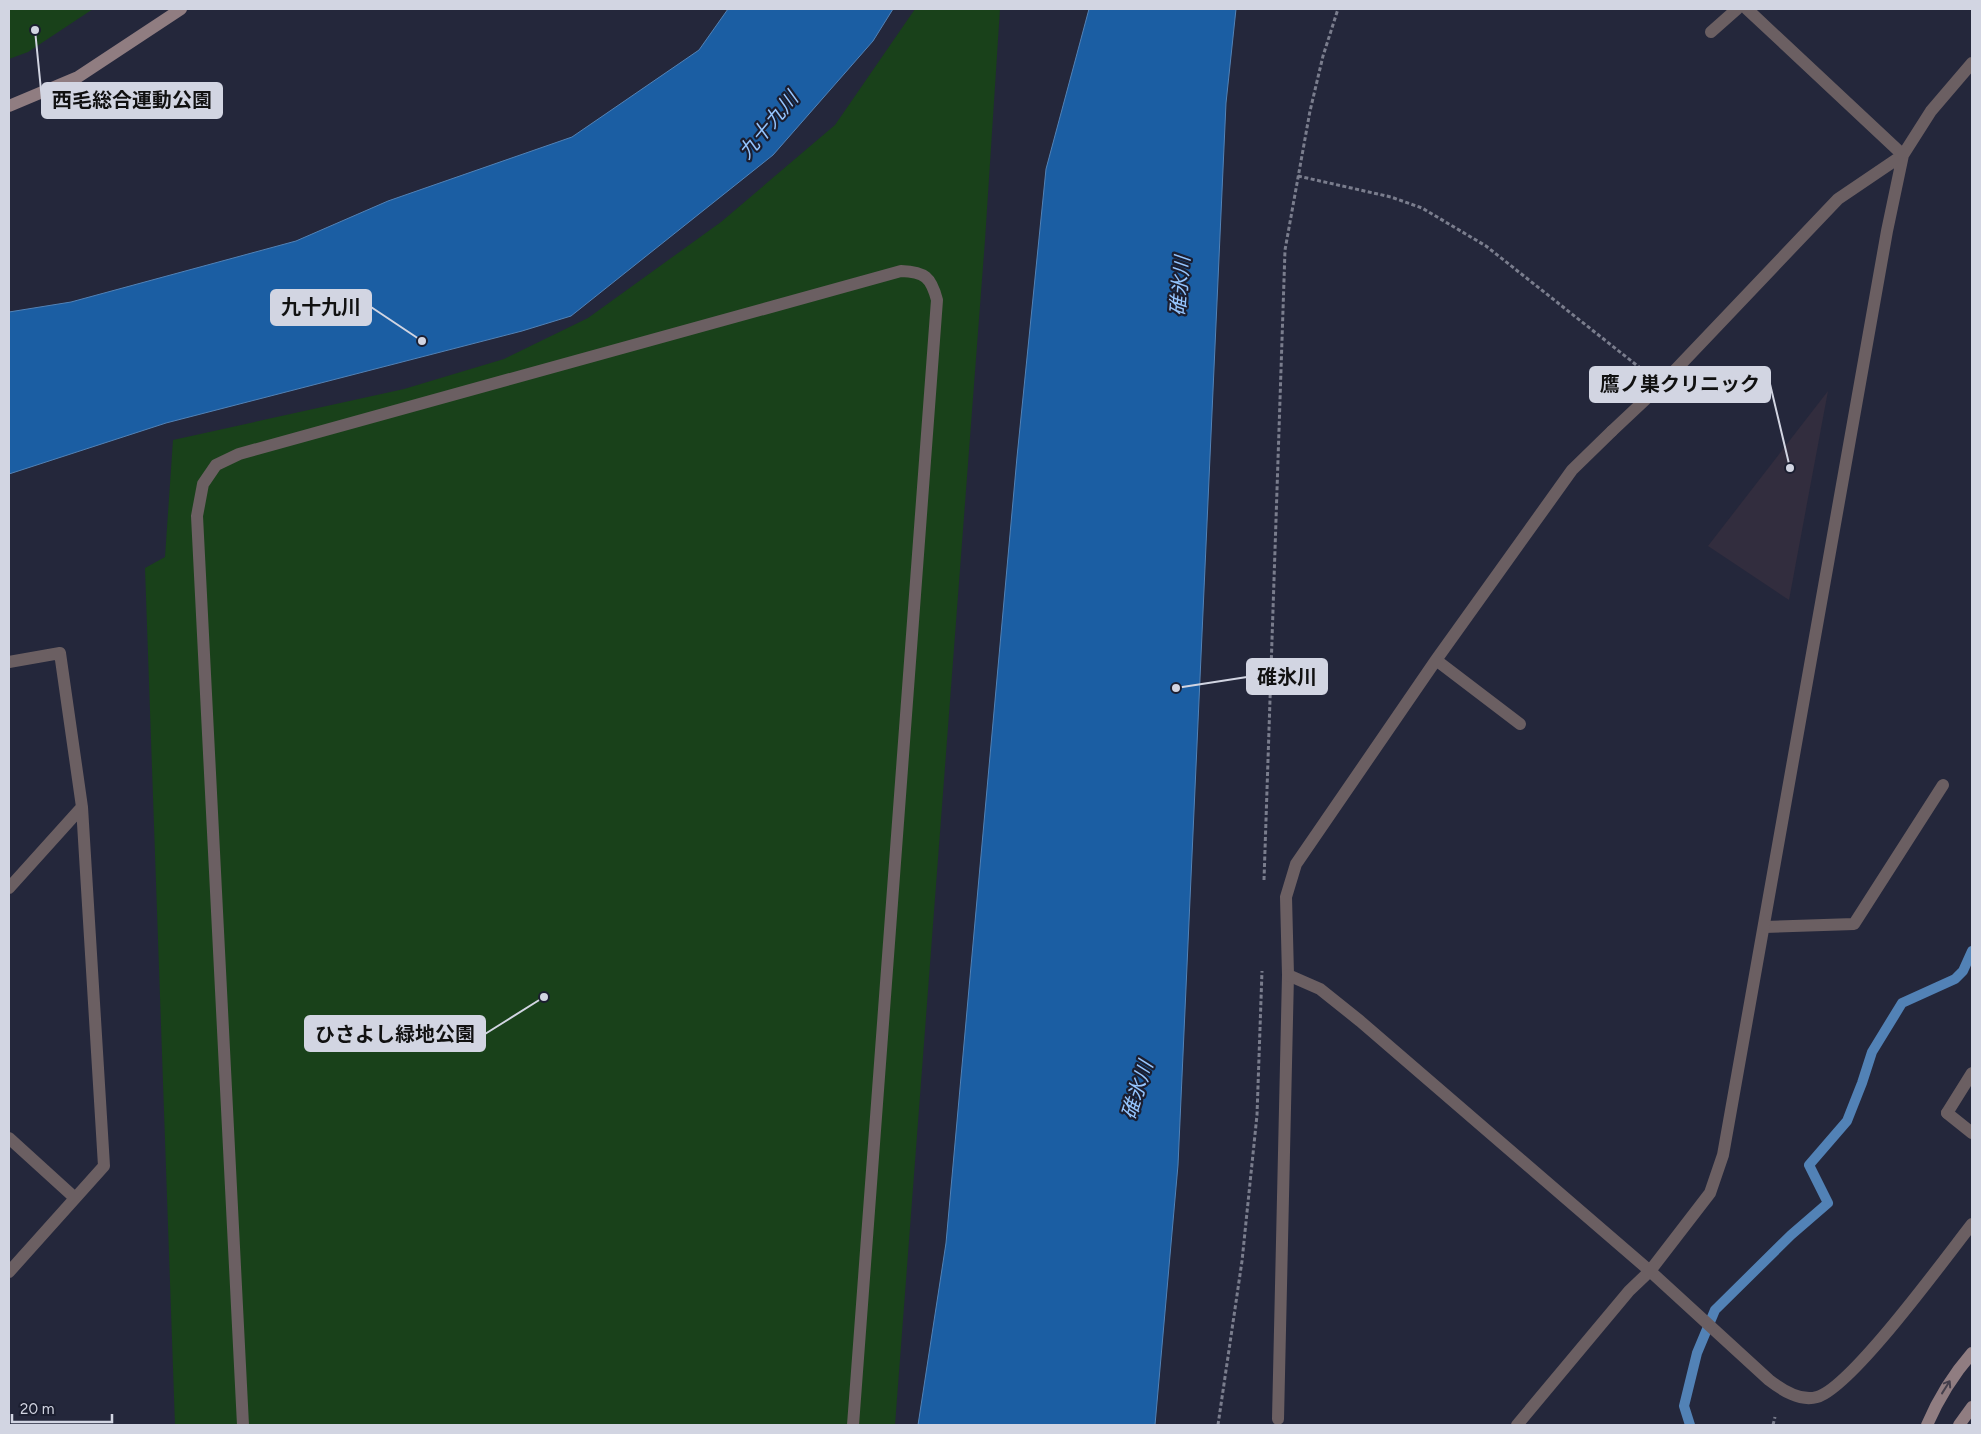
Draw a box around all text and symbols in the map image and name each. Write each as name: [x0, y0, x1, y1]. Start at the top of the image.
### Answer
callout: 西毛総合運動公園: [42, 83, 222, 118]
water label: 九十九川: [733, 85, 804, 163]
text: 西毛総合運動公園: [52, 88, 212, 112]
water label: 碓氷川: [1165, 253, 1195, 317]
callout: 九十九川: [271, 290, 371, 325]
text: 九十九川: [281, 295, 361, 319]
callout: 鷹ノ巣クリニック: [1590, 367, 1770, 402]
text: 鷹ノ巣クリニック: [1600, 372, 1760, 396]
callout: 碓氷川: [1247, 659, 1327, 694]
text: 碓氷川: [1257, 665, 1317, 689]
callout: ひさよし緑地公園: [305, 1016, 485, 1051]
text: ひさよし緑地公園: [315, 1022, 475, 1046]
water label: 碓氷川: [1116, 1056, 1158, 1122]
one-way arrow: [1941, 1380, 1951, 1394]
scale bar: [12, 1392, 112, 1424]
text: 20 m: [20, 1400, 54, 1418]

